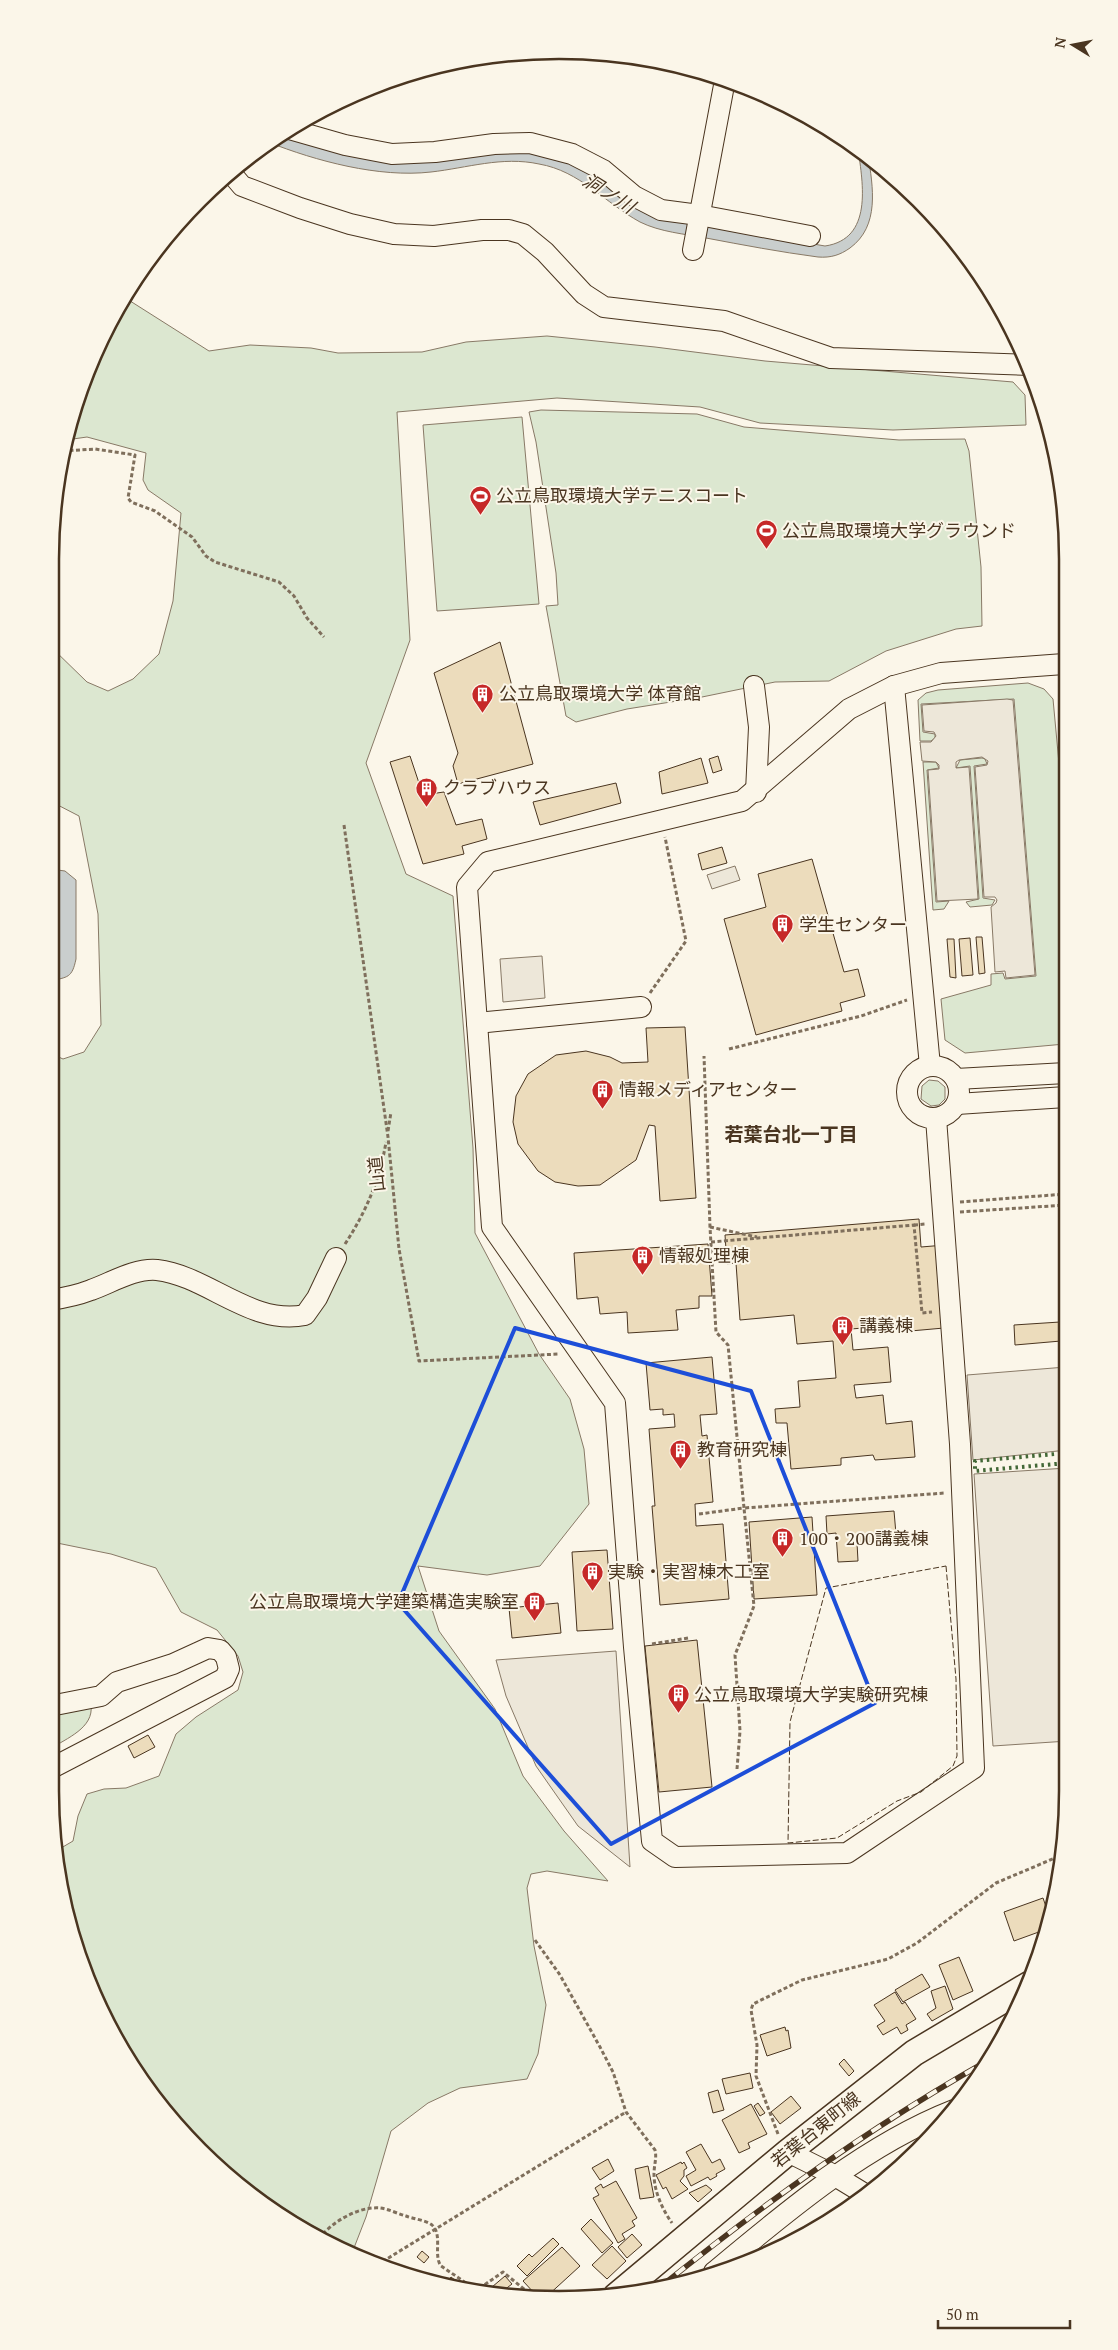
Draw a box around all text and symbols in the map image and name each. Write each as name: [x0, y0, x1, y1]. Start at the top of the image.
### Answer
north arrow: [1048, 20, 1098, 70]
text: N: [1049, 35, 1070, 50]
water label: 洞ノ川: [578, 167, 642, 219]
place label: 公立鳥取環境大学テニスコート: [496, 483, 748, 507]
sports icon: 公立鳥取環境大学テニスコート: [468, 484, 492, 515]
place label: 公立鳥取環境大学グラウンド: [782, 518, 1016, 542]
sports icon: 公立鳥取環境大学グラウンド: [754, 519, 778, 550]
place label: 公立鳥取環境大学 体育館: [499, 681, 701, 705]
building icon: 公立鳥取環境大学 体育館: [471, 682, 495, 713]
place label: クラブハウス: [443, 775, 551, 799]
building icon: クラブハウス: [415, 776, 439, 807]
place label: 学生センター: [799, 912, 907, 936]
building icon: 学生センター: [771, 913, 795, 944]
place label: 情報メディアセンター: [619, 1077, 797, 1101]
building icon: 情報メディアセンター: [591, 1078, 615, 1109]
district label: 若葉台北一丁目: [724, 1121, 858, 1146]
street label: 山道: [362, 1155, 390, 1193]
place label: 情報処理棟: [659, 1243, 749, 1267]
building icon: 情報処理棟: [631, 1244, 655, 1275]
place label: 講義棟: [859, 1313, 913, 1337]
building icon: 講義棟: [831, 1314, 855, 1345]
place label: 教育研究棟: [697, 1437, 787, 1461]
building icon: 教育研究棟: [669, 1438, 693, 1469]
place label: 100・200講義棟: [799, 1526, 929, 1550]
building icon: 100・200講義棟: [771, 1527, 795, 1558]
place label: 実験・実習棟木工室: [608, 1559, 770, 1583]
building icon: 実験・実習棟木工室: [580, 1560, 604, 1591]
place label: 公立鳥取環境大学建築構造実験室: [249, 1589, 519, 1613]
building icon: 公立鳥取環境大学建築構造実験室: [523, 1590, 547, 1621]
place label: 公立鳥取環境大学実験研究棟: [694, 1682, 928, 1706]
building icon: 公立鳥取環境大学実験研究棟: [666, 1683, 690, 1714]
street label: 若葉台東町線: [766, 2086, 865, 2173]
scale bar: [938, 2298, 1070, 2330]
text: 50 m: [946, 2304, 979, 2324]

